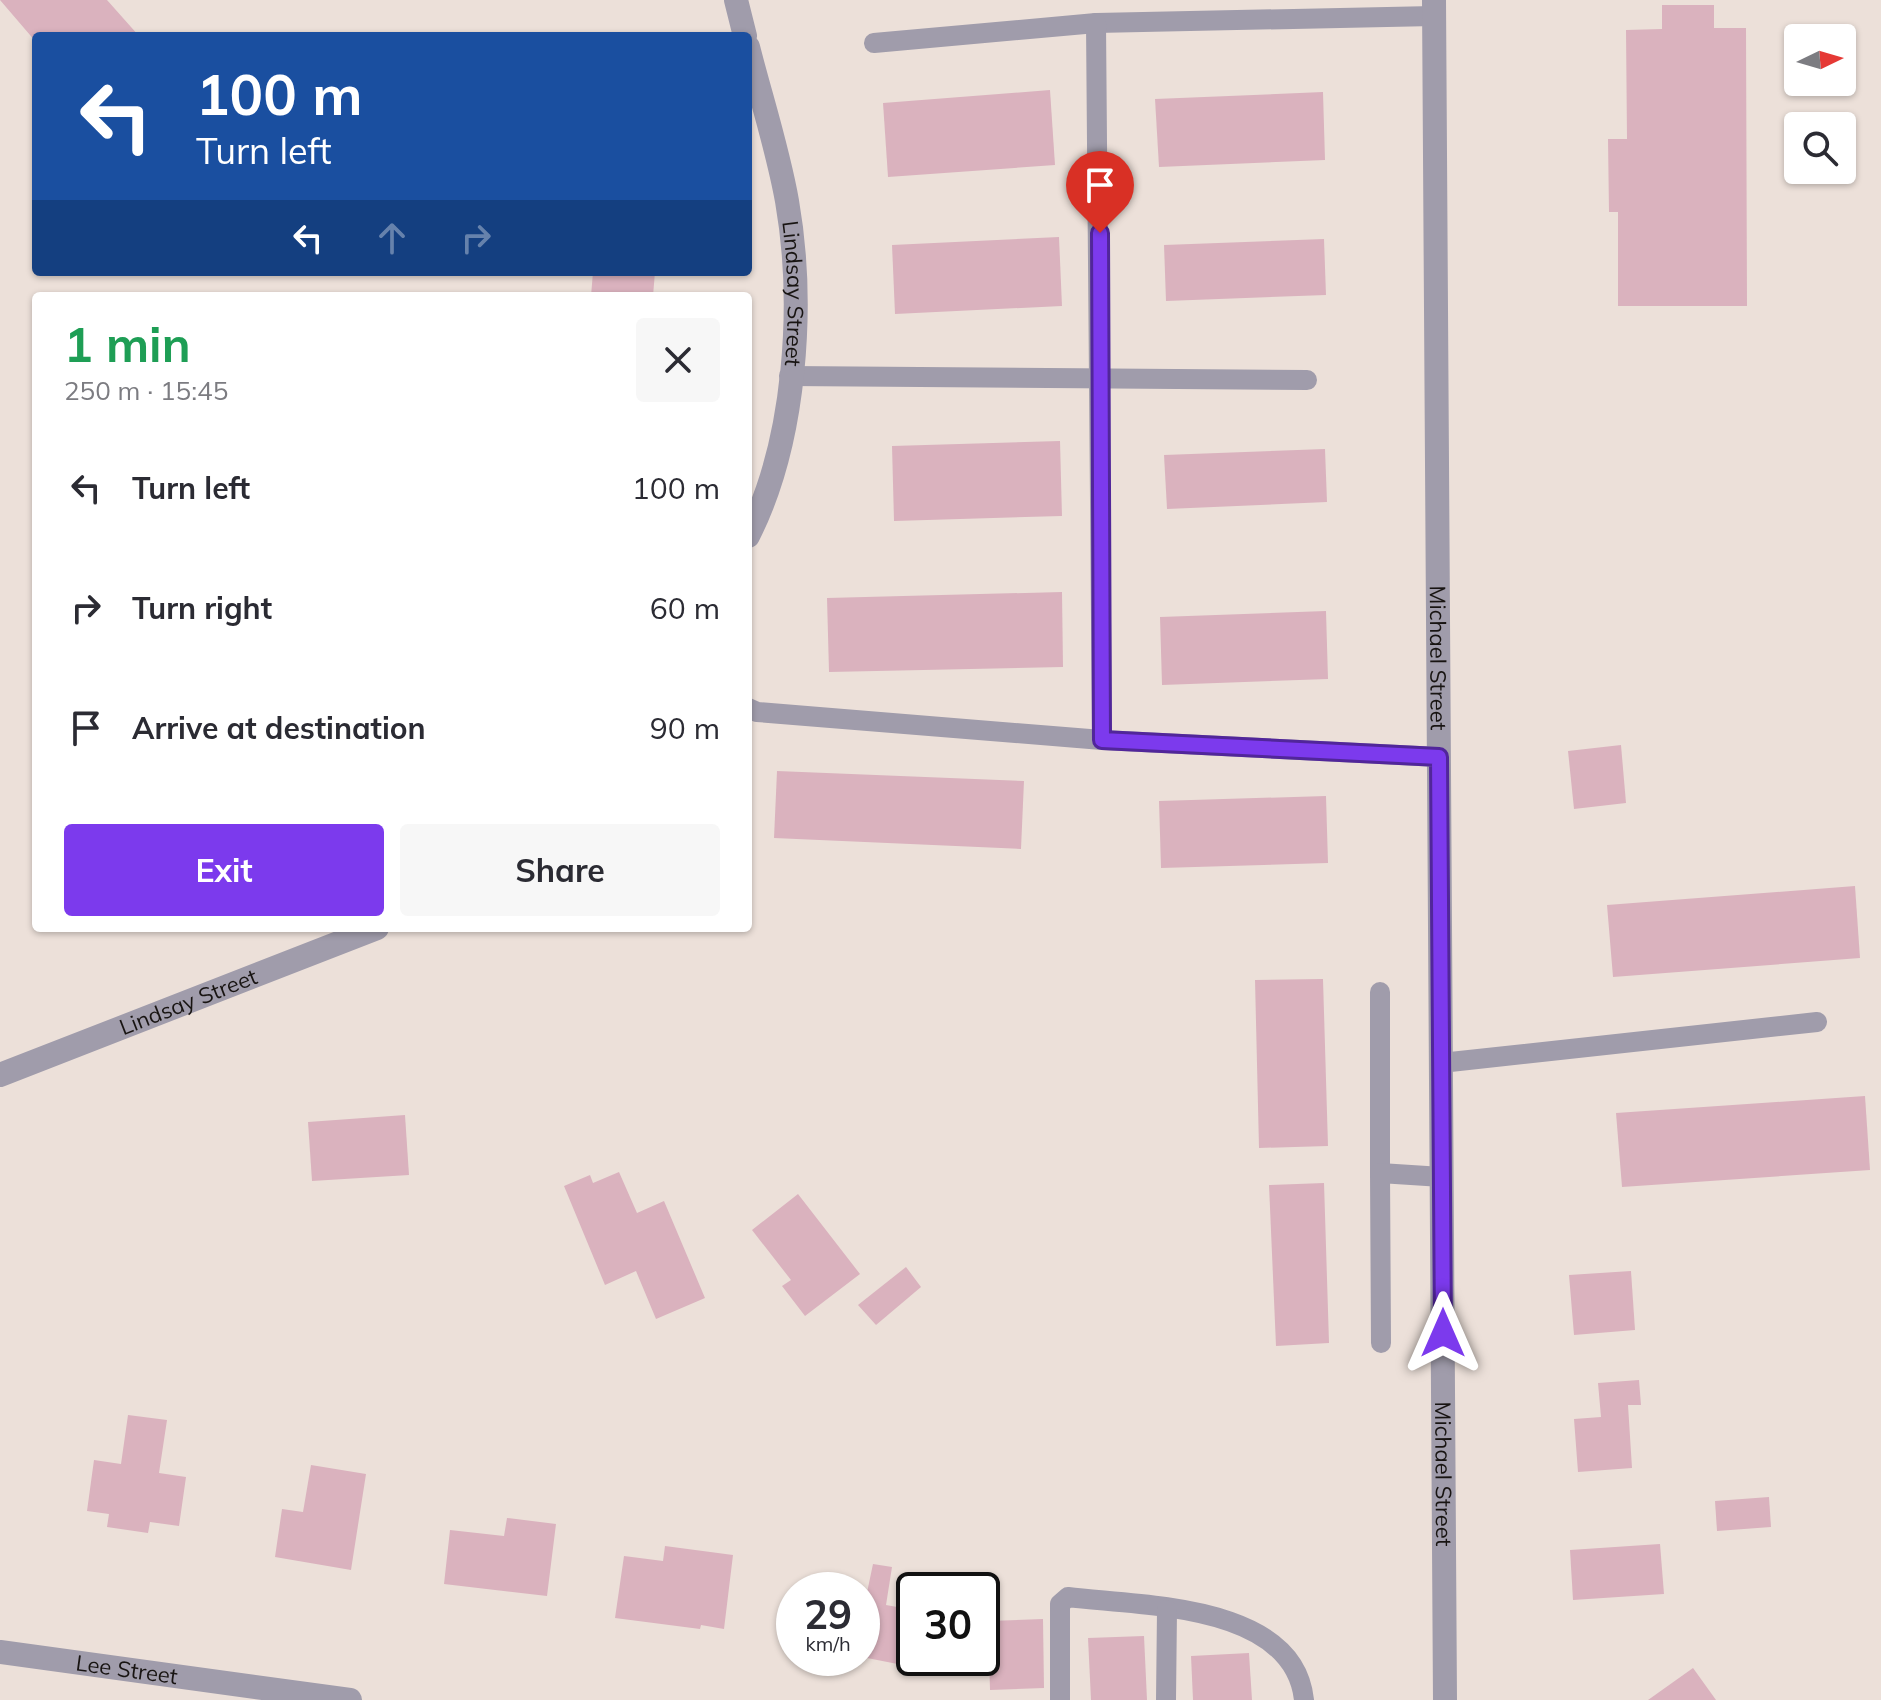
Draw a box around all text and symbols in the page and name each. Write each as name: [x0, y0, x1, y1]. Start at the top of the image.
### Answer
north arrow: [1784, 24, 1856, 96]
map controls: [1784, 24, 1856, 184]
text: 100 m: [196, 59, 363, 129]
icon: left: [64, 64, 168, 168]
button: search: [1784, 112, 1856, 184]
text: Turn left: [196, 128, 332, 173]
pin: [1066, 151, 1134, 233]
icon: arrive: [1078, 163, 1122, 207]
icon: left: [286, 216, 330, 260]
icon: ahead: [370, 216, 414, 260]
icon: right: [454, 216, 498, 260]
street label: Lindsay Street: [776, 219, 810, 368]
text: 1 min: [64, 314, 191, 374]
button: close: [636, 318, 720, 402]
text: 250 m · 15:45: [64, 374, 228, 407]
icon: left: [64, 466, 108, 510]
text: Turn left: [132, 469, 250, 507]
text: 100 m: [632, 469, 720, 507]
street label: Michael Street: [1424, 585, 1453, 731]
icon: right: [64, 586, 108, 630]
text: Turn right: [132, 589, 272, 627]
text: 60 m: [650, 589, 720, 627]
icon: arrive: [64, 706, 108, 750]
text: Arrive at destination: [132, 709, 426, 747]
text: 90 m: [650, 709, 720, 747]
button: Exit: [64, 824, 384, 916]
button: Share: [400, 824, 720, 916]
street label: Lindsay Street: [115, 962, 261, 1041]
position arrow: [1401, 1291, 1485, 1375]
street label: Michael Street: [1429, 1401, 1458, 1547]
speed limit sign: 30: [896, 1572, 1000, 1676]
text: 29: [804, 1589, 852, 1639]
text: km/h: [805, 1631, 851, 1656]
street label: Lee Street: [74, 1649, 180, 1690]

